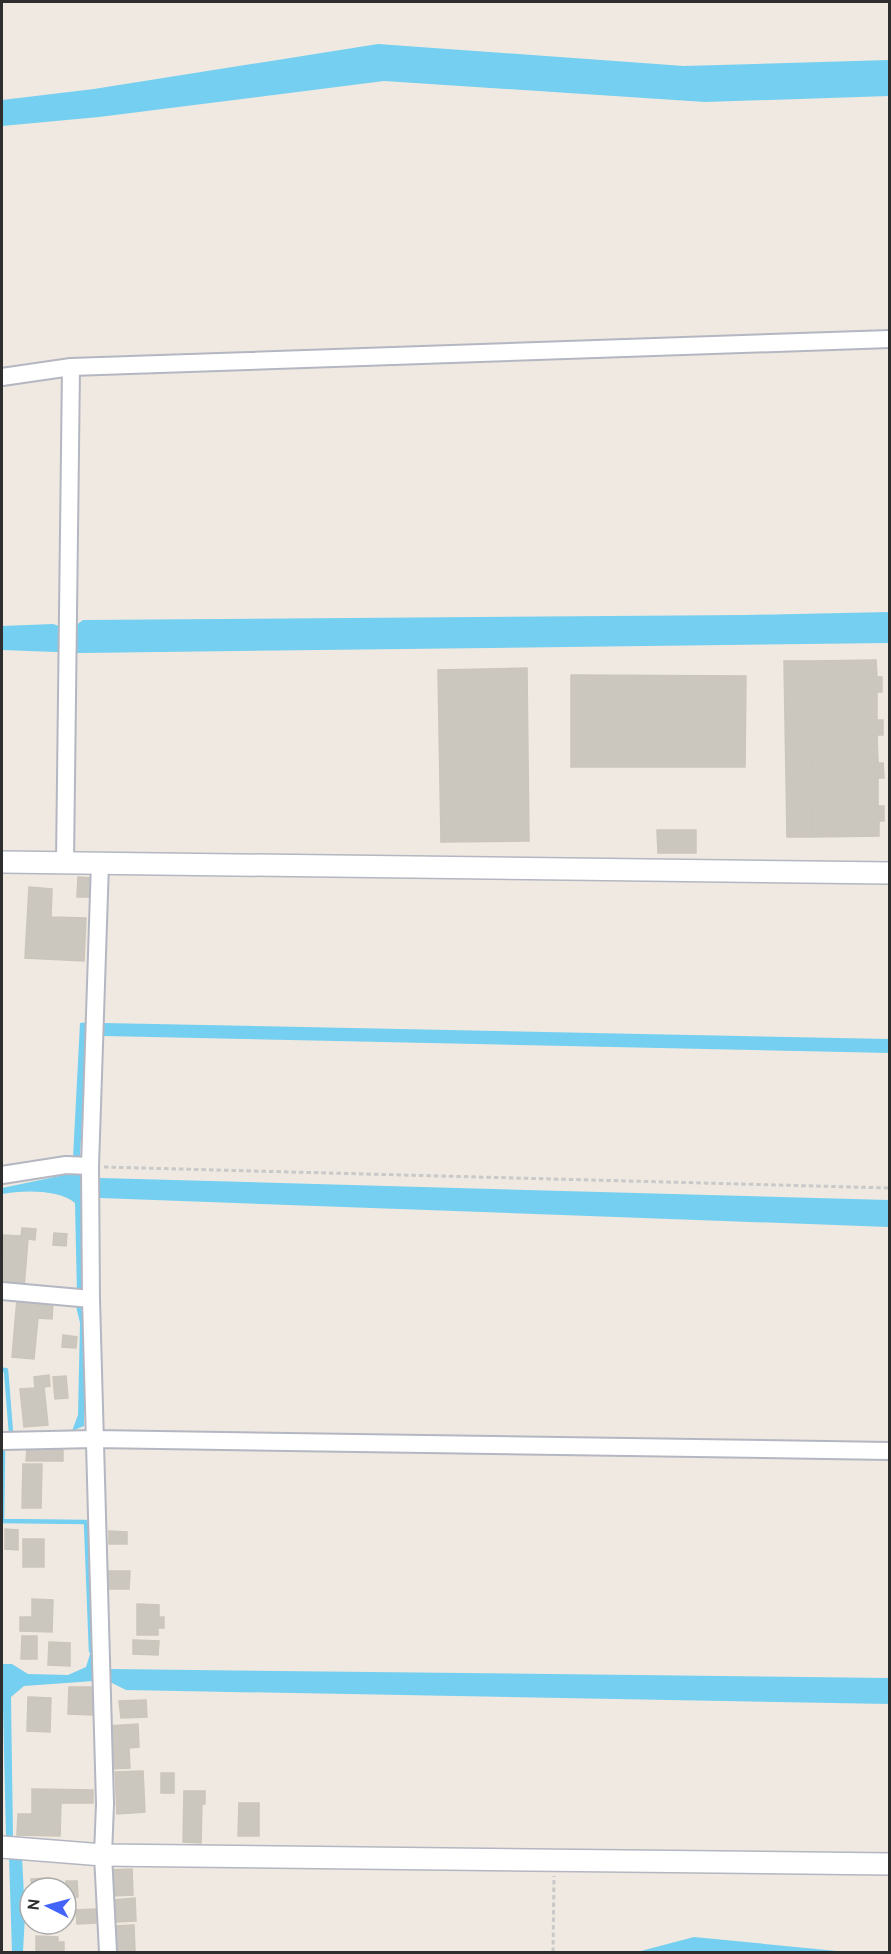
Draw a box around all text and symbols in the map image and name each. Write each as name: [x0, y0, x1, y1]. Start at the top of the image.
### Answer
north arrow: [18, 1876, 78, 1936]
text: N: [25, 1898, 46, 1911]

